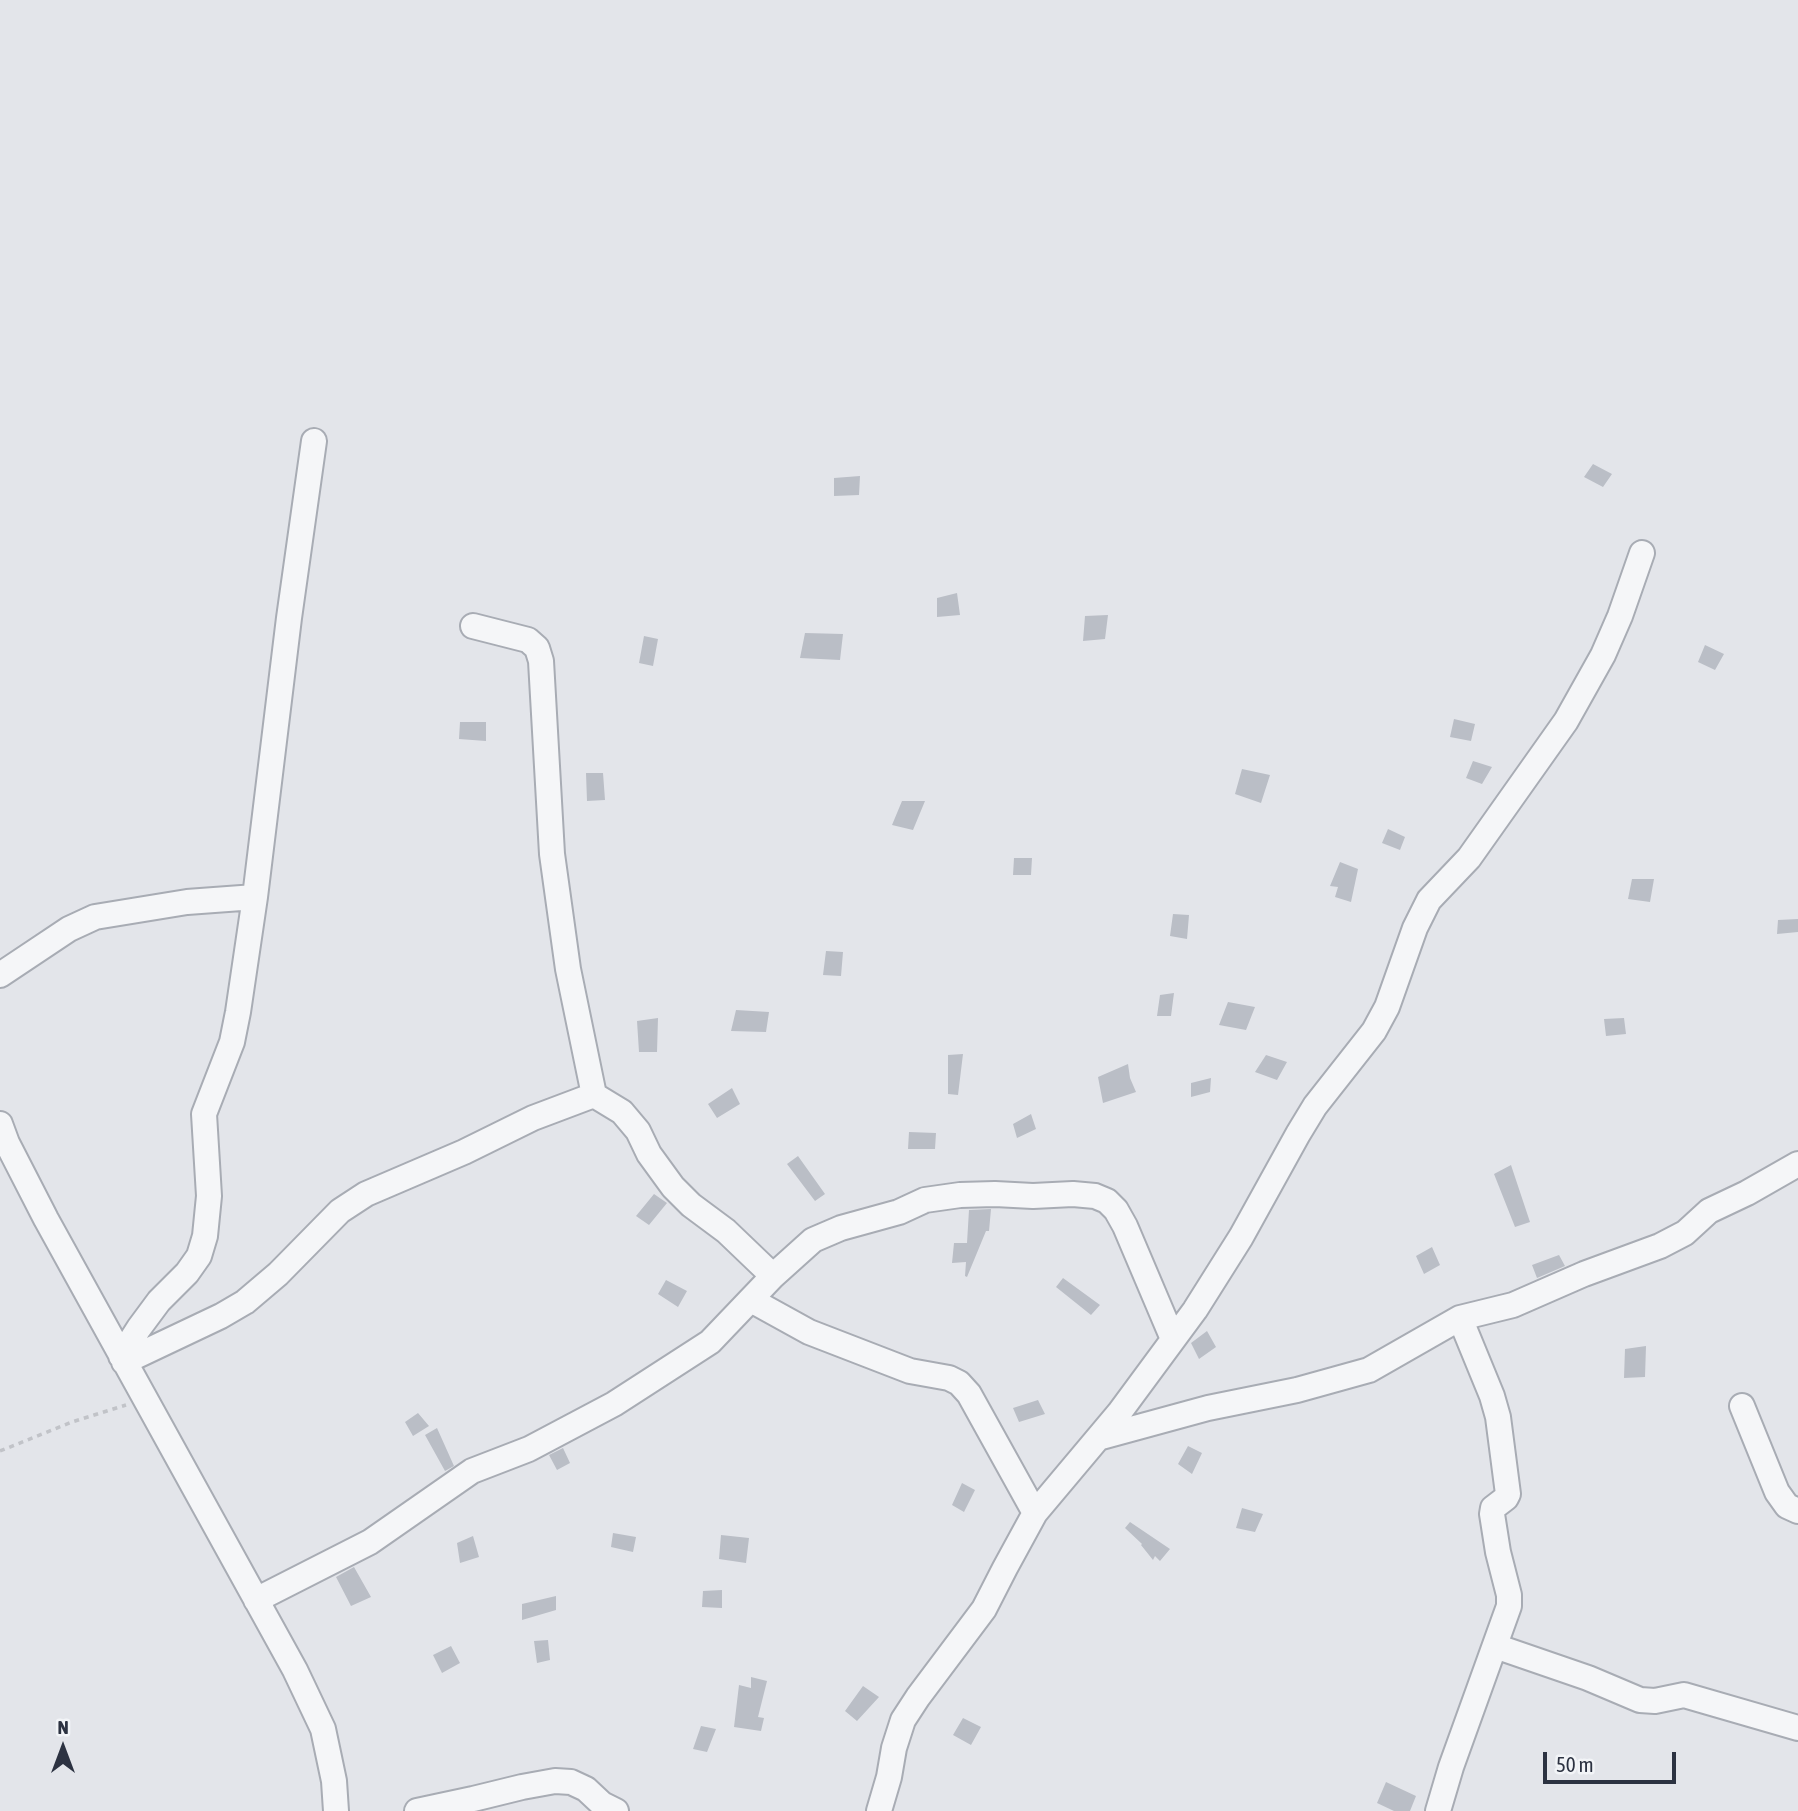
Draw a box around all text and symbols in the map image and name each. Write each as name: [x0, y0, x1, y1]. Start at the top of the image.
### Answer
north arrow: [28, 1713, 98, 1783]
text: N: [57, 1716, 69, 1738]
scale bar: [1546, 1738, 1679, 1782]
text: 50 m: [1556, 1752, 1594, 1776]

